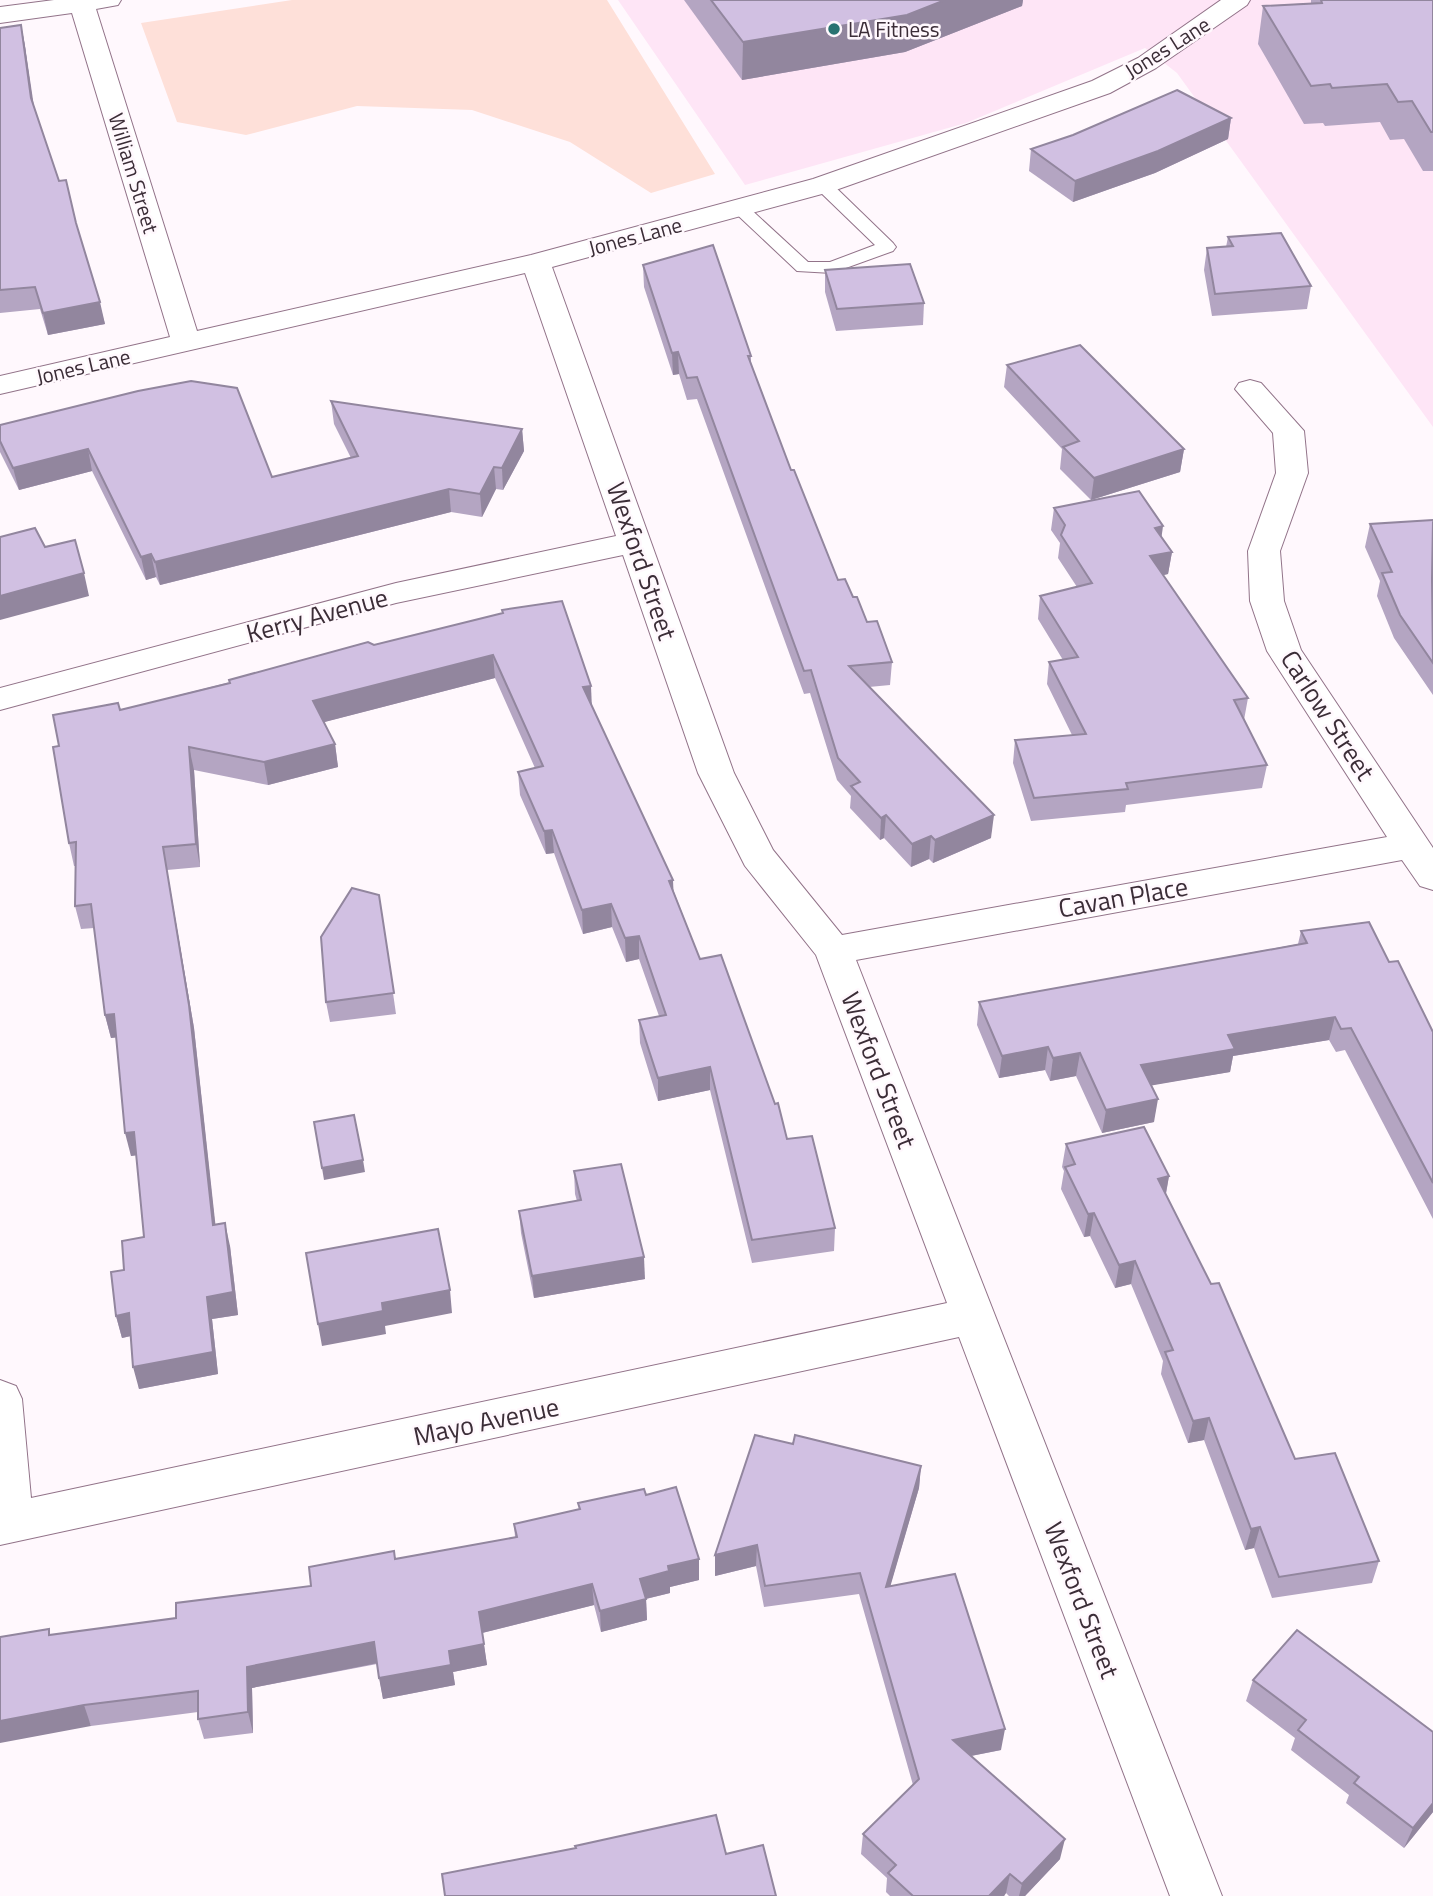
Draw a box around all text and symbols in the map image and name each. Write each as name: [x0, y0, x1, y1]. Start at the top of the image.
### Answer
street label: Jones Lane: [1118, 8, 1216, 86]
place label: LA Fitness: [848, 13, 940, 45]
marker: LA Fitness: [826, 21, 842, 37]
street label: William Street: [101, 109, 168, 238]
street label: Jones Lane: [585, 208, 685, 264]
street label: Jones Lane: [33, 340, 133, 392]
street label: Wexford Street: [597, 477, 687, 645]
street label: Kerry Avenue: [242, 577, 392, 653]
street label: Carlow Street: [1271, 642, 1385, 788]
street label: Cavan Place: [1055, 866, 1191, 928]
street label: Wexford Street: [831, 986, 927, 1154]
street label: Mayo Avenue: [410, 1387, 562, 1455]
street label: Wexford Street: [1034, 1516, 1130, 1684]

